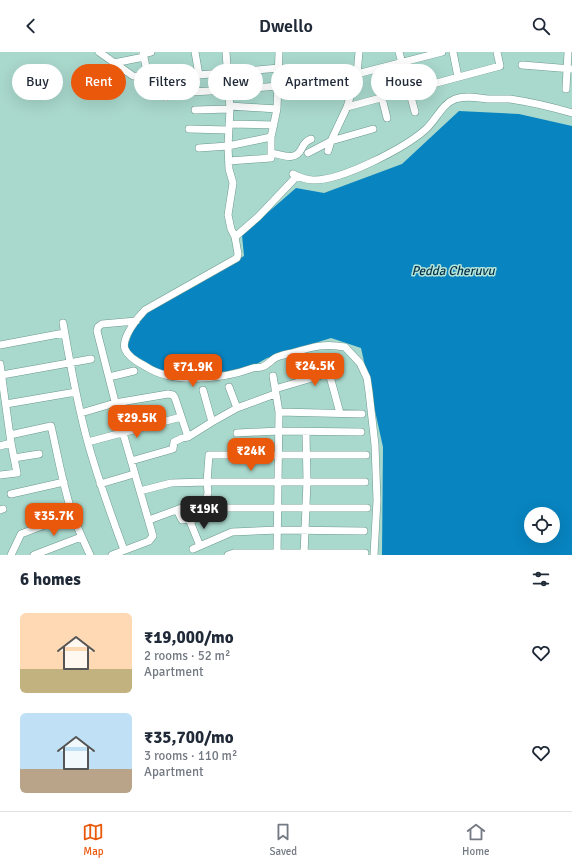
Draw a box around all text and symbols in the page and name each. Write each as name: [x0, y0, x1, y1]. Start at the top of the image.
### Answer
icon: back: [20, 15, 42, 37]
text: Dwello: [259, 15, 313, 37]
icon: search: [530, 15, 552, 37]
chip: Buy: [12, 64, 63, 100]
chip: Rent: [71, 64, 126, 100]
chip: Filters: [134, 64, 200, 100]
chip: New: [208, 64, 263, 100]
chip: Apartment: [271, 64, 363, 100]
chip: House: [371, 64, 437, 100]
water label: Pedda Cheruvu: [411, 263, 495, 279]
pin: ₹24.5K: [282, 353, 348, 387]
pin: ₹71.9K: [160, 354, 226, 388]
text: ₹24.5K: [295, 358, 335, 374]
text: ₹71.9K: [173, 359, 213, 375]
pin: ₹29.5K: [104, 405, 170, 439]
text: ₹29.5K: [117, 410, 157, 426]
pin: ₹24K: [227, 438, 275, 472]
text: ₹24K: [236, 443, 266, 459]
pin: ₹19K: [180, 496, 228, 530]
text: ₹19K: [189, 501, 219, 517]
pin: ₹35.7K: [21, 503, 87, 537]
map controls: [524, 507, 560, 543]
button: locate: [524, 507, 560, 543]
text: ₹35.7K: [34, 508, 74, 524]
icon: filters: [530, 568, 552, 590]
text: 6 homes: [20, 569, 81, 590]
text: ₹19,000/mo: [144, 627, 234, 648]
icon: home: [52, 629, 100, 677]
icon: heart: [530, 642, 552, 664]
text: 2 rooms · 52 m²: [144, 648, 230, 664]
text: Apartment: [144, 664, 204, 680]
text: ₹35,700/mo: [144, 727, 234, 748]
icon: home: [52, 729, 100, 777]
icon: heart: [530, 742, 552, 764]
text: 3 rooms · 110 m²: [144, 748, 237, 764]
text: Apartment: [144, 764, 204, 780]
tab: Map: [82, 821, 104, 858]
tab: Saved: [269, 821, 297, 858]
tab: Home: [462, 821, 490, 858]

